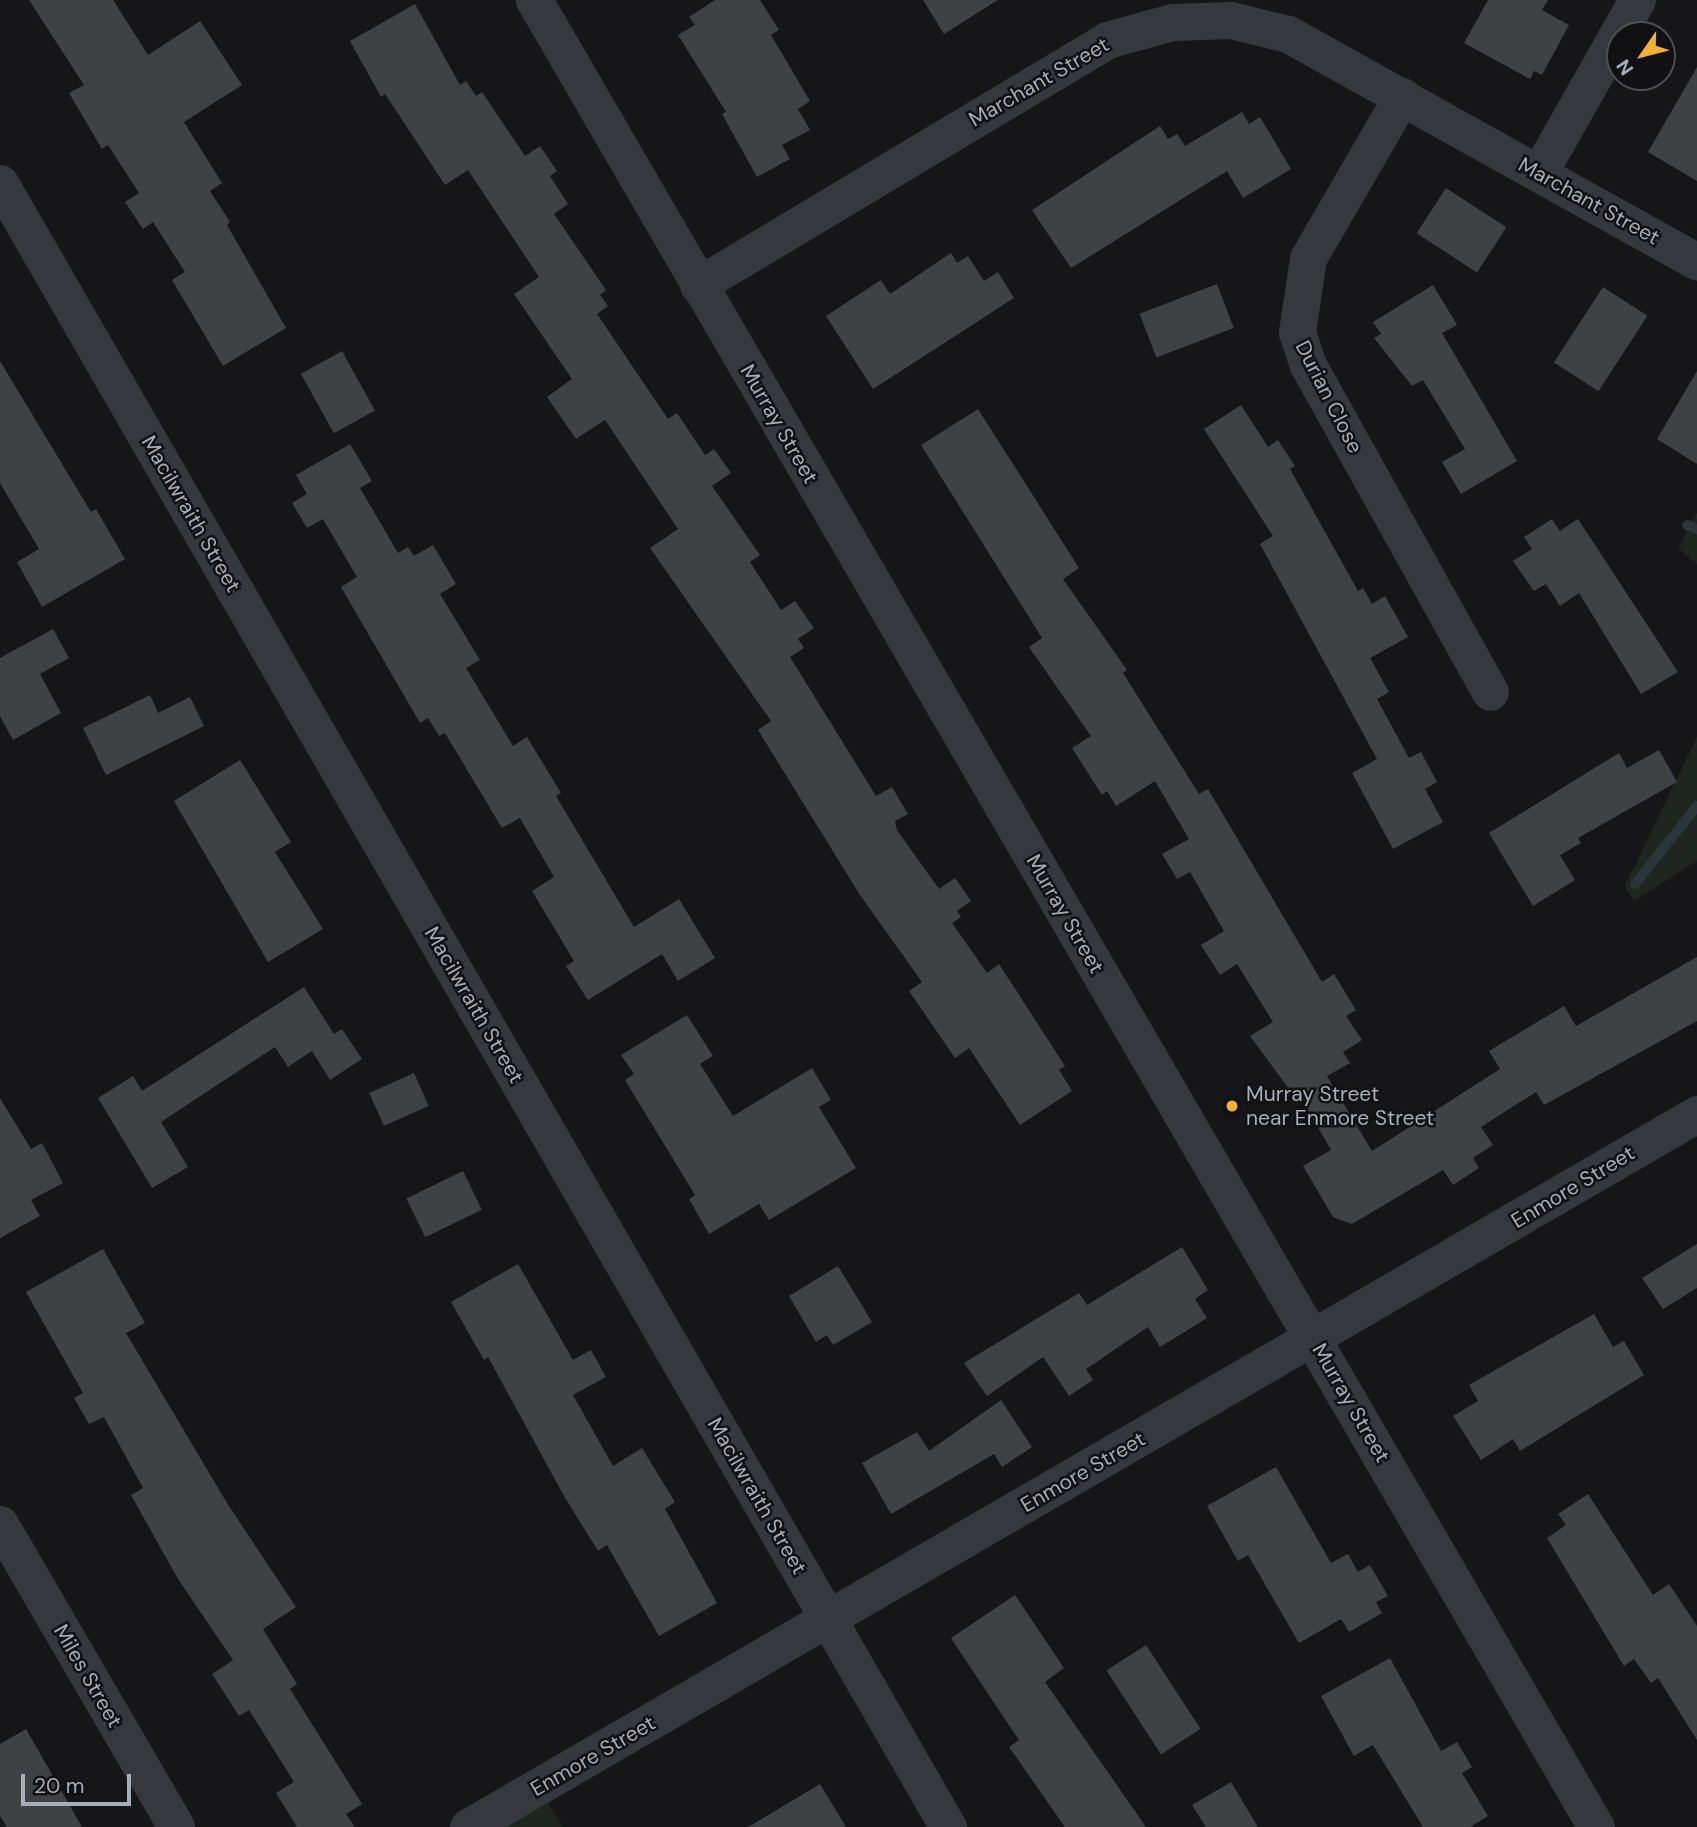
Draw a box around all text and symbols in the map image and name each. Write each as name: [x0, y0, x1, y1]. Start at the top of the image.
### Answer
north arrow: [1606, 21, 1676, 91]
street label: Marchant Street: [965, 32, 1113, 132]
text: N: [1611, 54, 1639, 80]
street label: Marchant Street: [1514, 152, 1664, 250]
street label: Durian Close: [1290, 336, 1368, 458]
street label: Murray Street: [735, 360, 823, 488]
street label: Macilwraith Street: [136, 431, 246, 597]
street label: Murray Street: [1021, 850, 1109, 978]
street label: Macilwraith Street: [419, 922, 529, 1088]
place label: Murray Street near Enmore Street: [1246, 1081, 1434, 1131]
marker: Murray Street near Enmore Street: [1224, 1098, 1240, 1114]
street label: Enmore Street: [1507, 1140, 1639, 1234]
street label: Murray Street: [1307, 1339, 1395, 1467]
street label: Macilwraith Street: [702, 1413, 812, 1579]
street label: Enmore Street: [1016, 1426, 1150, 1518]
street label: Miles Street: [48, 1620, 128, 1732]
street label: Enmore Street: [526, 1710, 660, 1802]
scale bar: [24, 1760, 135, 1804]
text: 20 m: [34, 1772, 85, 1800]

